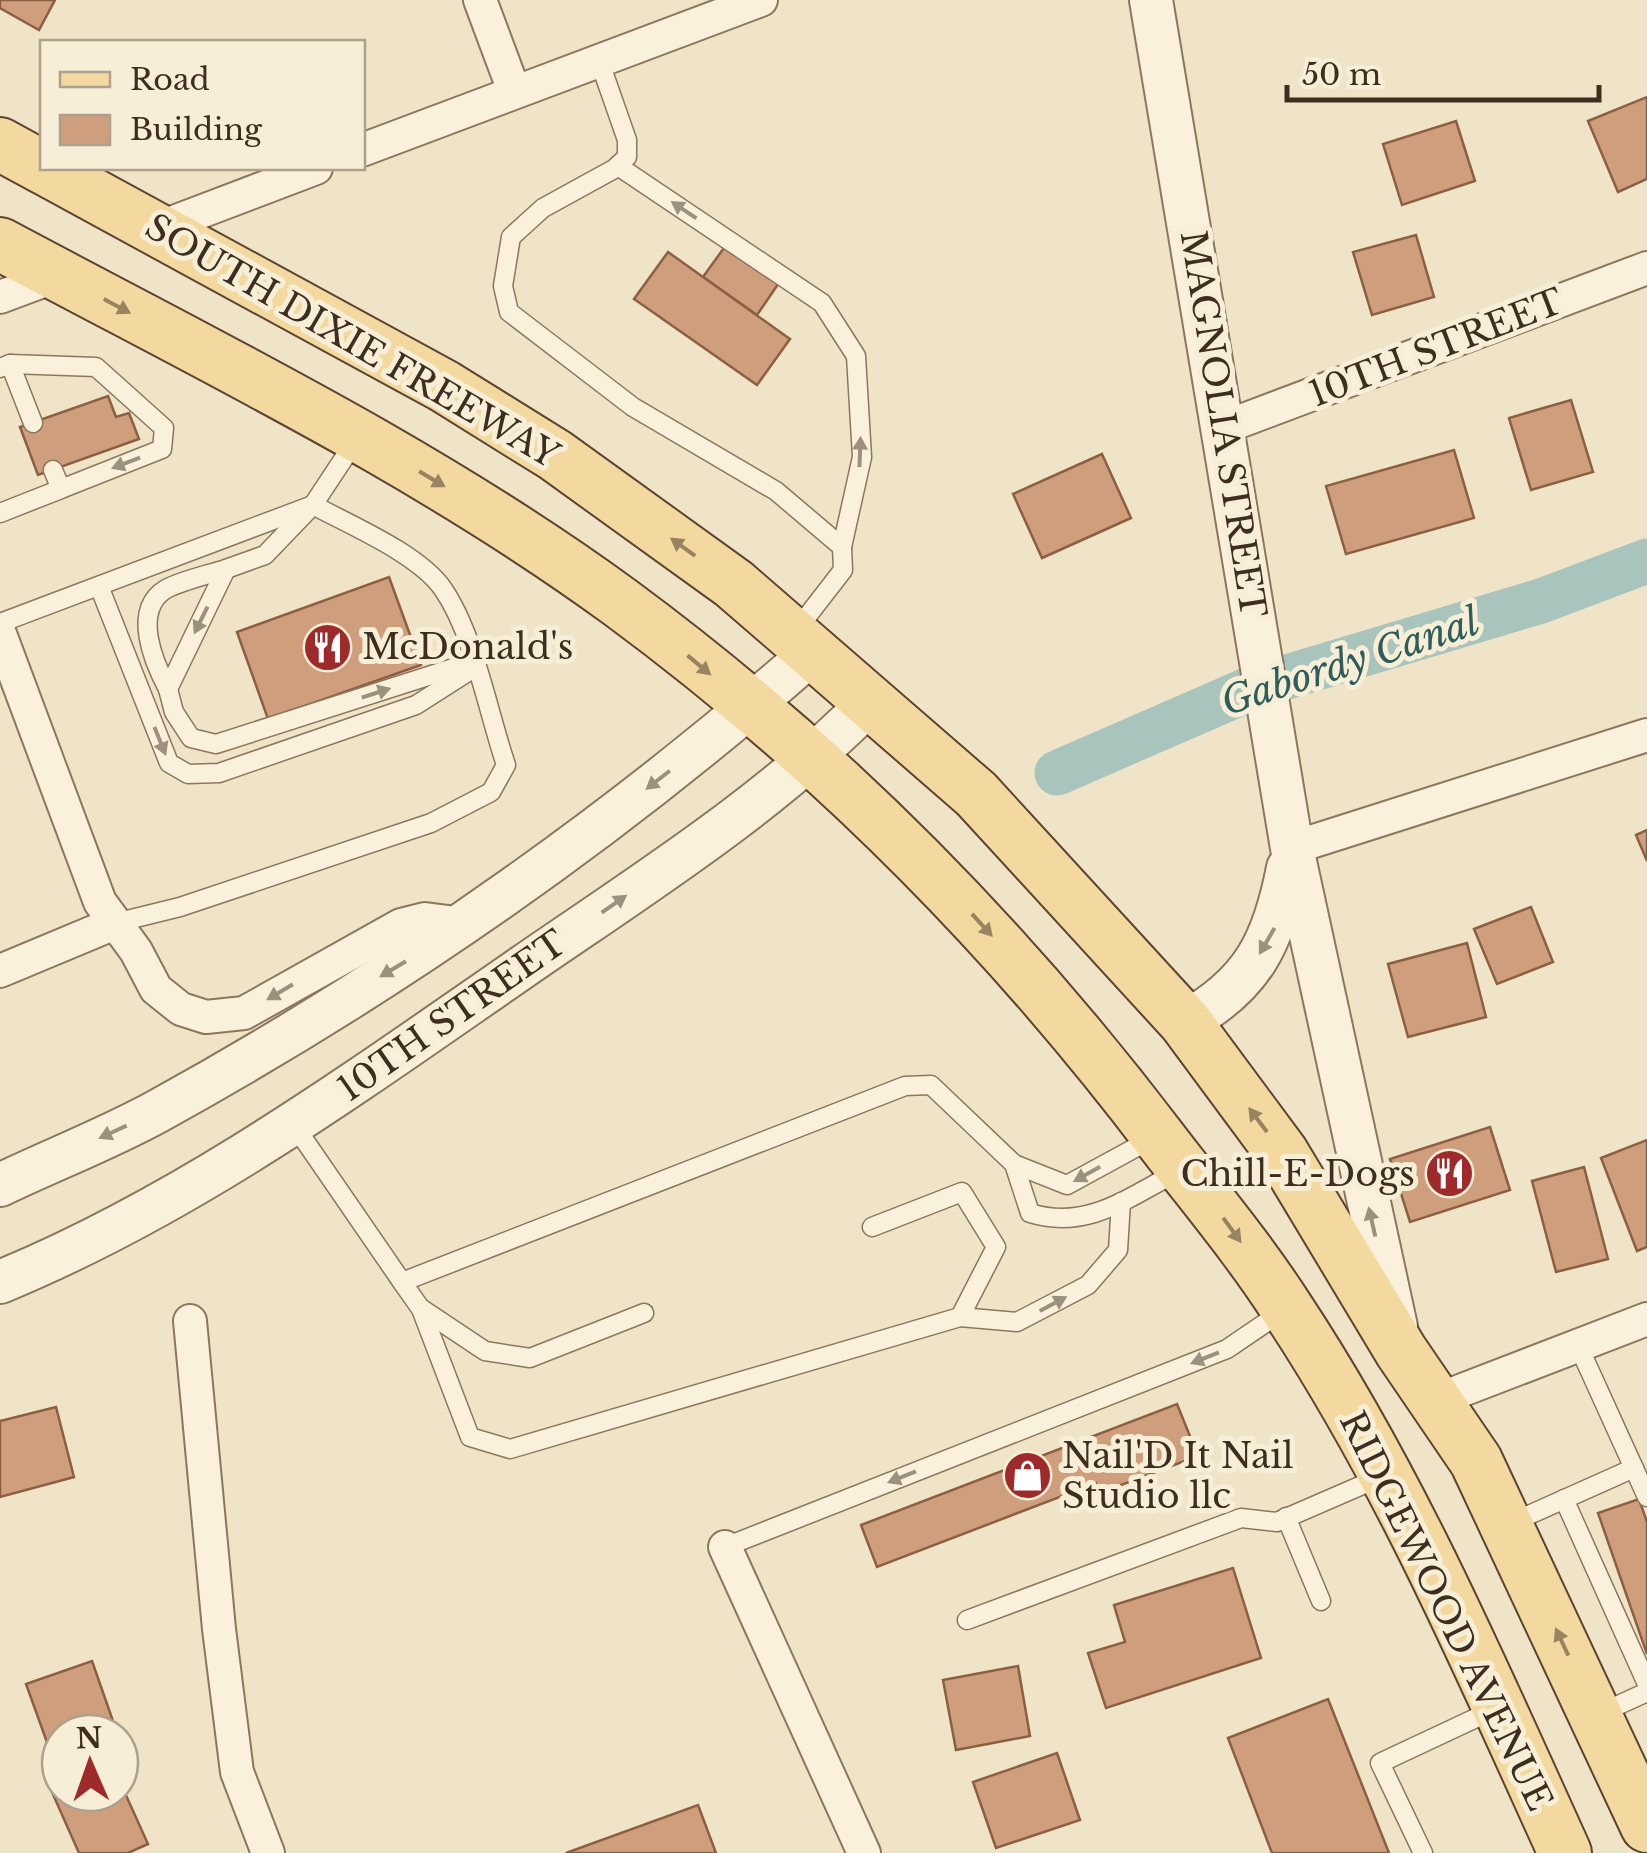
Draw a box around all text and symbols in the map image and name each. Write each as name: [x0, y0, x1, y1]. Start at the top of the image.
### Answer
legend: [40, 40, 365, 170]
scale bar: [1287, 40, 1600, 102]
text: 50 m: [1302, 56, 1381, 93]
text: Road: [130, 61, 210, 98]
text: Building: [130, 111, 263, 148]
one-way arrow: [671, 202, 698, 220]
street label: SOUTH DIXIE FREEWAY: [138, 204, 567, 477]
street label: MAGNOLIA STREET: [1172, 227, 1275, 620]
street label: 10TH STREET: [1303, 279, 1569, 416]
one-way arrow: [103, 297, 132, 314]
one-way arrow: [853, 436, 869, 467]
one-way arrow: [110, 456, 140, 471]
one-way arrow: [418, 470, 446, 487]
one-way arrow: [670, 537, 696, 557]
water label: Gabordy Canal: [1215, 598, 1485, 725]
one-way arrow: [193, 606, 210, 635]
restaurant icon: McDonald's: [301, 621, 353, 673]
place label: McDonald's: [362, 625, 573, 668]
one-way arrow: [686, 654, 711, 675]
one-way arrow: [362, 684, 392, 699]
one-way arrow: [152, 727, 168, 756]
one-way arrow: [645, 769, 670, 790]
one-way arrow: [601, 895, 628, 914]
one-way arrow: [971, 912, 993, 937]
street label: 10TH STREET: [330, 921, 574, 1110]
one-way arrow: [1259, 927, 1277, 955]
one-way arrow: [379, 960, 407, 977]
one-way arrow: [266, 983, 294, 1000]
one-way arrow: [1248, 1107, 1268, 1133]
one-way arrow: [98, 1124, 127, 1141]
restaurant icon: Chill-E-Dogs: [1424, 1148, 1476, 1200]
place label: Chill-E-Dogs: [1180, 1152, 1415, 1195]
one-way arrow: [1073, 1166, 1102, 1183]
one-way arrow: [1364, 1206, 1379, 1237]
one-way arrow: [1222, 1217, 1241, 1243]
one-way arrow: [1038, 1296, 1067, 1313]
one-way arrow: [1189, 1351, 1219, 1367]
street label: RIDGEWOOD AVENUE: [1331, 1404, 1562, 1817]
place label: Nail'D It Nail Studio llc: [1062, 1434, 1294, 1517]
shop icon: Nail'D It Nail Studio llc: [1001, 1450, 1053, 1502]
one-way arrow: [887, 1470, 917, 1486]
one-way arrow: [1554, 1627, 1571, 1656]
north arrow: [40, 1713, 140, 1813]
text: N: [75, 1721, 103, 1756]

